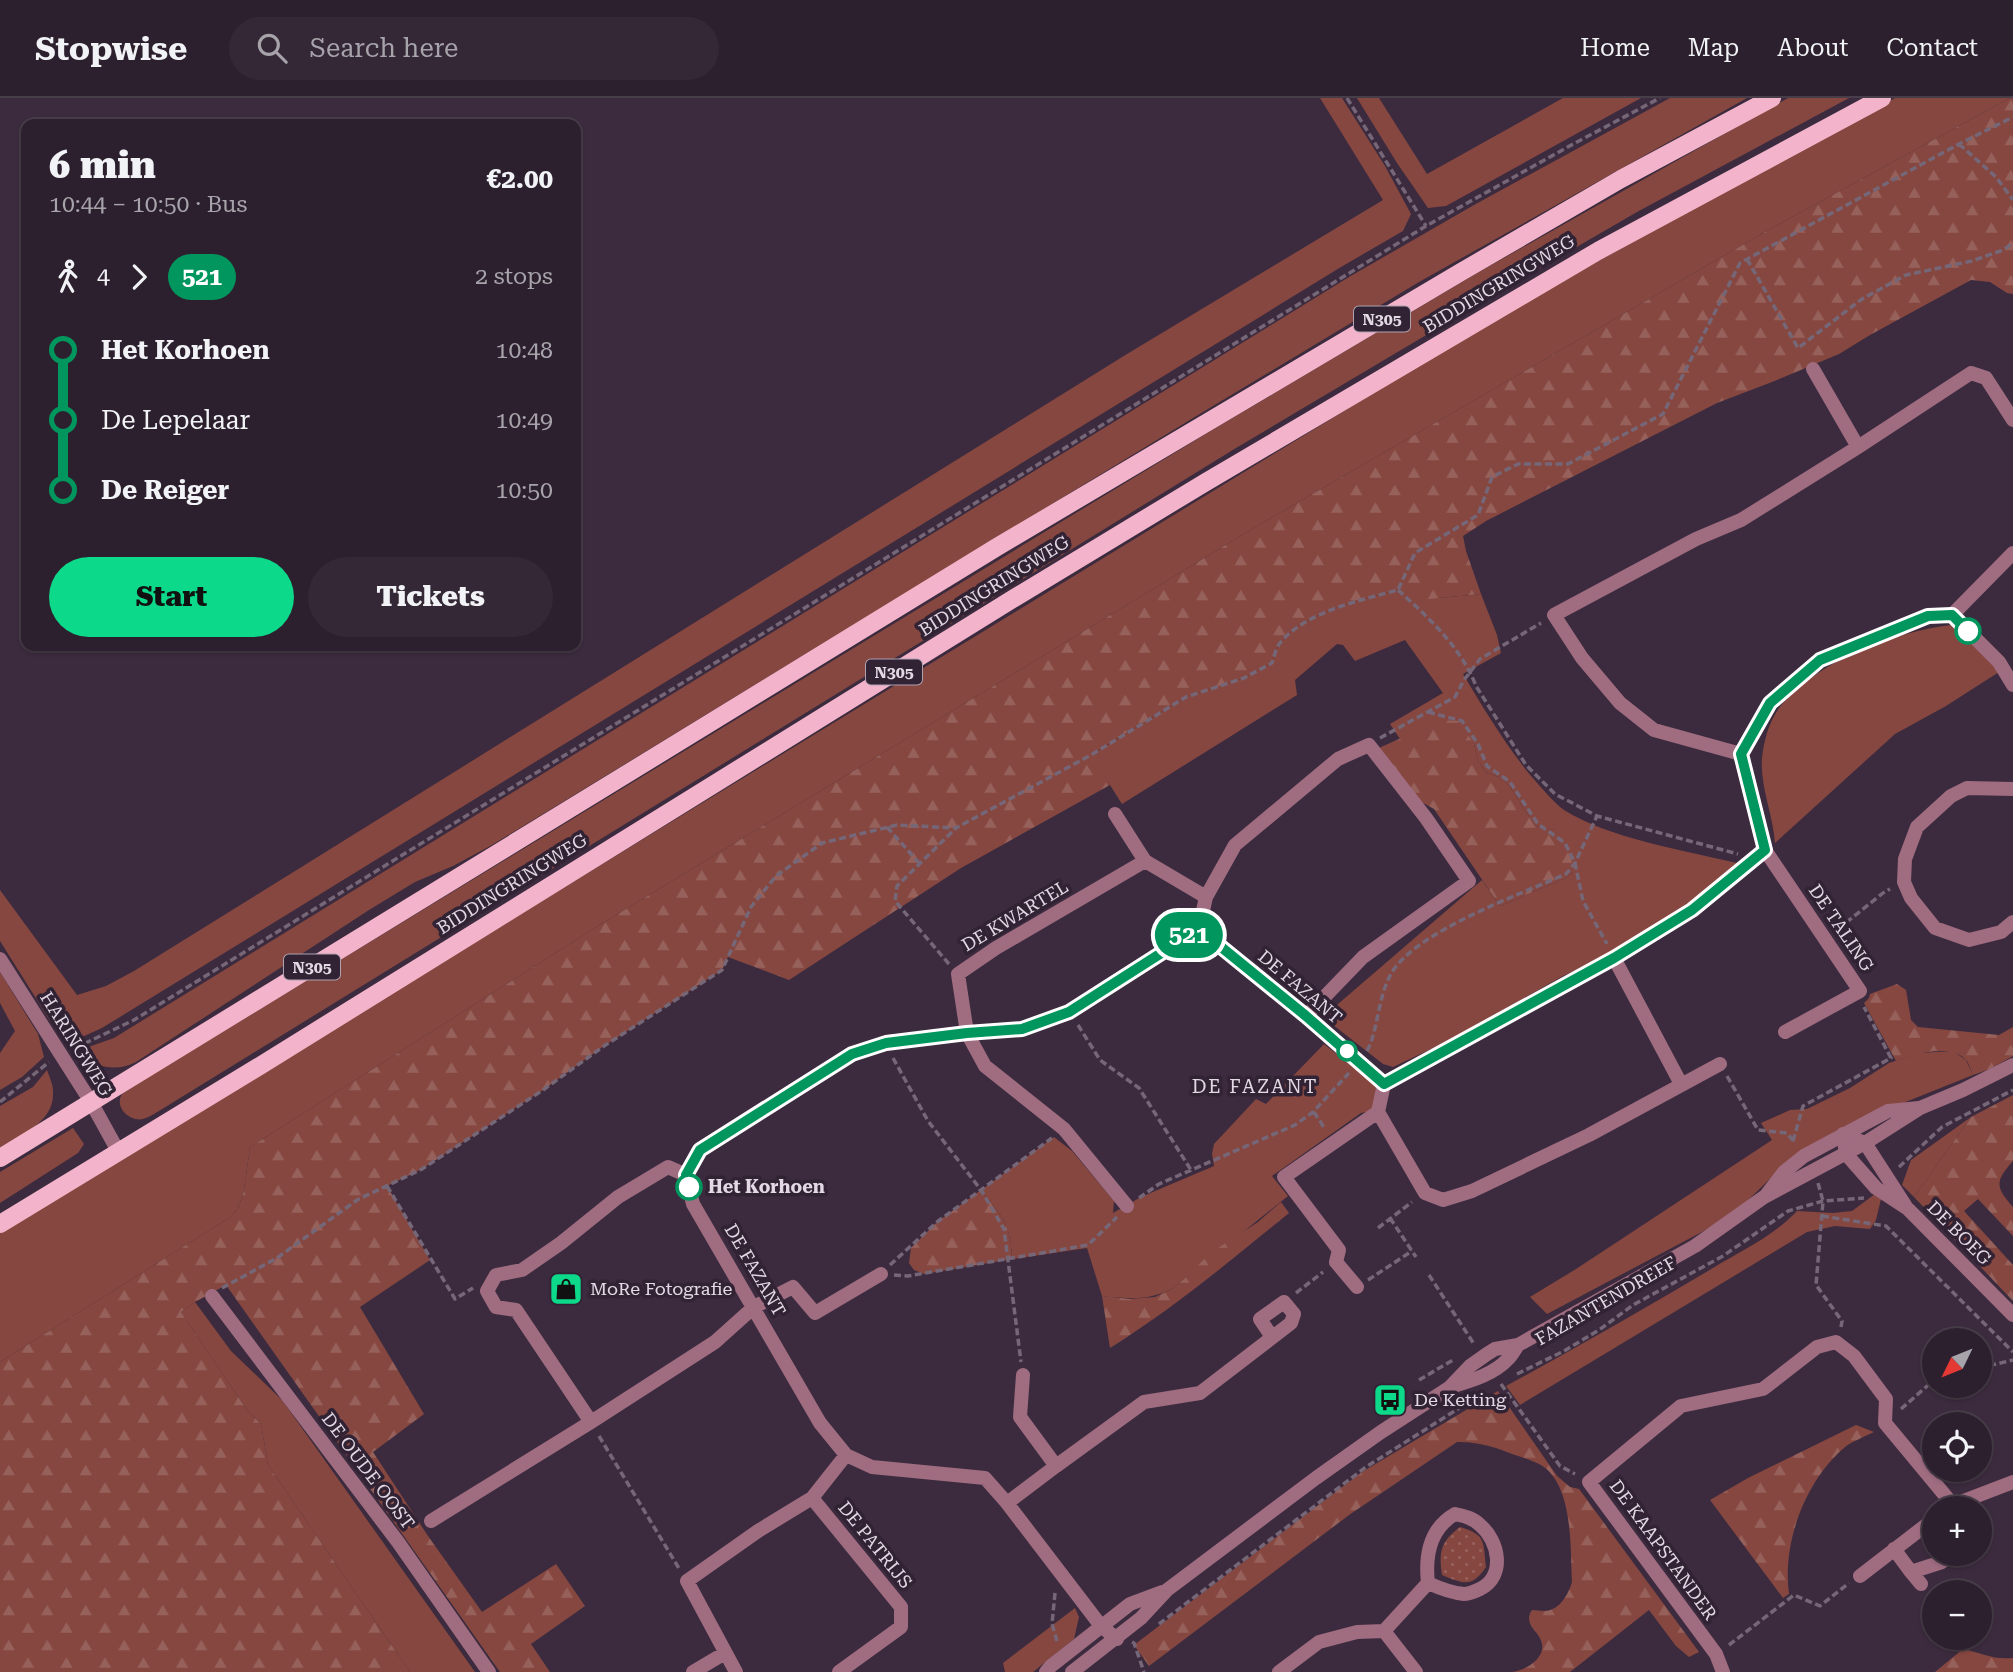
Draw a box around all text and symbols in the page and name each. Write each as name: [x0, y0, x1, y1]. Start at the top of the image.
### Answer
search box: [229, 17, 719, 80]
text: Stopwise: [35, 29, 187, 68]
icon: search: [253, 29, 291, 67]
text: Search here: [309, 33, 458, 63]
text: Home: [1580, 34, 1650, 62]
text: Map: [1688, 34, 1739, 62]
text: About: [1777, 34, 1848, 62]
text: Contact: [1886, 34, 1978, 62]
text: 6 min: [49, 143, 156, 187]
text: €2.00: [487, 164, 553, 194]
text: 10:44 – 10:50 · Bus: [49, 191, 247, 218]
street label: BIDDINGRINGWEG: [1419, 230, 1578, 337]
icon: walk: [49, 258, 87, 296]
icon: forward: [120, 258, 158, 296]
text: 4: [97, 263, 110, 290]
text: 521: [182, 263, 222, 291]
text: 2 stops: [475, 263, 553, 290]
road number: N305: [1354, 307, 1410, 332]
text: Het Korhoen: [101, 335, 270, 365]
text: 10:48: [496, 337, 553, 364]
text: De Lepelaar: [101, 405, 250, 435]
text: 10:49: [496, 407, 553, 434]
text: De Reiger: [101, 475, 229, 505]
text: 10:50: [496, 477, 553, 504]
street label: BIDDINGRINGWEG: [915, 531, 1073, 640]
button: Start: [49, 557, 294, 637]
button: Tickets: [308, 557, 553, 637]
unlabelled marker: [1955, 618, 1981, 644]
road number: N305: [866, 660, 922, 684]
street label: BIDDINGRINGWEG: [433, 829, 591, 938]
street label: DE KWARTEL: [958, 876, 1072, 956]
street label: DE TALING: [1805, 880, 1878, 975]
line badge: 521: [1149, 912, 1229, 958]
text: 521: [1169, 921, 1209, 949]
street label: DE FAZANT: [1254, 945, 1347, 1028]
road number: N305: [284, 954, 340, 980]
street label: HARINGWEG: [36, 988, 117, 1100]
unlabelled marker: [1337, 1041, 1357, 1061]
district label: DE FAZANT: [1192, 1075, 1318, 1098]
marker: Het Korhoen: [676, 1174, 702, 1200]
place label: Het Korhoen: [708, 1176, 825, 1197]
street label: DE BOEG: [1923, 1196, 1996, 1269]
street label: DE FAZANT: [721, 1220, 790, 1320]
street label: FAZANTENDREEF: [1532, 1252, 1680, 1349]
shop icon: MoRe Fotografie: [547, 1270, 585, 1308]
place label: MoRe Fotografie: [590, 1278, 733, 1299]
north arrow: [1922, 1328, 1992, 1398]
map controls: [1922, 1328, 1992, 1650]
bus stop icon: De Ketting: [1371, 1381, 1409, 1419]
place label: De Ketting: [1414, 1389, 1507, 1410]
street label: DE OUDE OOST: [318, 1408, 419, 1533]
button: locate: [1922, 1412, 1992, 1482]
street label: DE KAAPSTANDER: [1606, 1476, 1722, 1624]
button: +: [1922, 1496, 1992, 1566]
street label: DE PATRIJS: [834, 1497, 917, 1592]
button: −: [1922, 1580, 1992, 1650]

